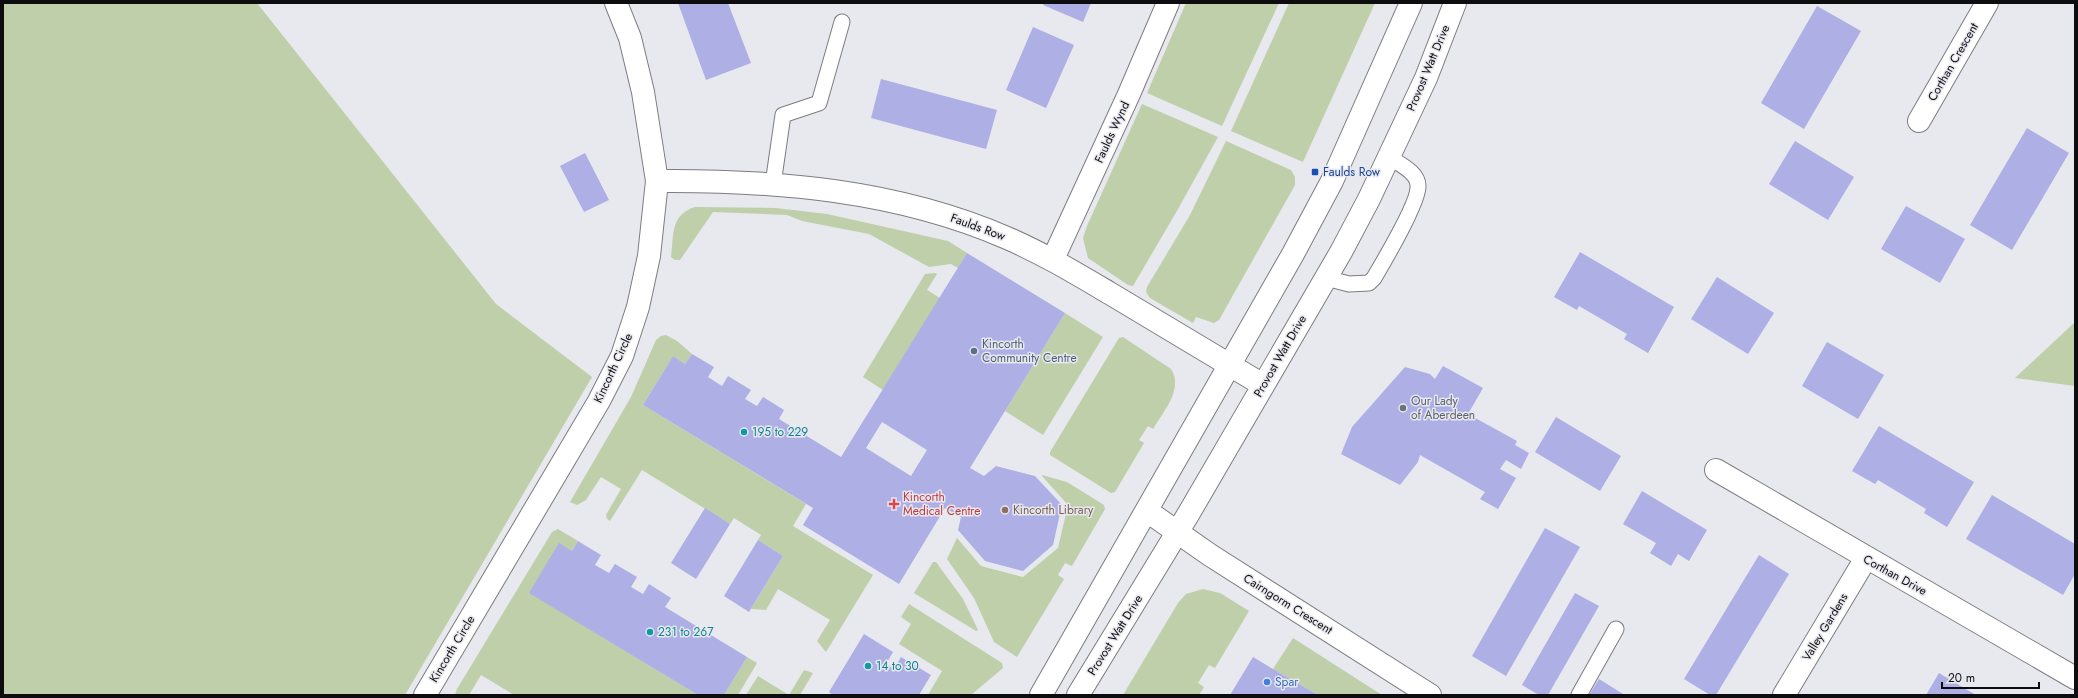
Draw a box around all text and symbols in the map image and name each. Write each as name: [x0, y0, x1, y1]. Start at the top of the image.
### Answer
street label: Corthan Crescent: [1923, 19, 1983, 105]
street label: Provost Watt Drive: [1402, 22, 1454, 114]
street label: Faulds Wynd: [1090, 98, 1134, 166]
place label: Faulds Row: [1323, 163, 1381, 181]
marker: Faulds Row: [1310, 167, 1320, 177]
street label: Faulds Row: [948, 209, 1009, 245]
street label: Provost Watt Drive: [1249, 312, 1311, 400]
street label: Kincorth Circle: [589, 330, 637, 406]
place label: Kincorth Community Centre: [982, 335, 1077, 367]
marker: Kincorth Community Centre: [969, 346, 979, 356]
place label: Our Lady of Aberdeen: [1411, 392, 1475, 424]
marker: Our Lady of Aberdeen: [1398, 403, 1408, 413]
place label: 195 to 229: [752, 423, 808, 441]
marker: 195 to 229: [739, 427, 749, 437]
place label: Kincorth Medical Centre: [903, 488, 980, 520]
marker: Kincorth Medical Centre: [888, 498, 900, 510]
place label: Kincorth Library: [1013, 501, 1094, 519]
marker: Kincorth Library: [1000, 505, 1010, 515]
street label: Corthan Drive: [1860, 550, 1930, 600]
street label: Cairngorm Crescent: [1240, 569, 1336, 639]
street label: Valley Gardens: [1798, 590, 1852, 664]
street label: Provost Watt Drive: [1083, 591, 1147, 679]
street label: Kincorth Circle: [425, 612, 479, 686]
place label: 231 to 267: [658, 623, 714, 641]
marker: 231 to 267: [645, 627, 655, 637]
place label: 14 to 30: [876, 657, 919, 675]
marker: 14 to 30: [863, 661, 873, 671]
scale bar: [1942, 664, 2039, 690]
text: 20 m: [1948, 669, 1975, 687]
place label: Spar: [1275, 673, 1299, 691]
marker: Spar: [1262, 677, 1272, 687]

